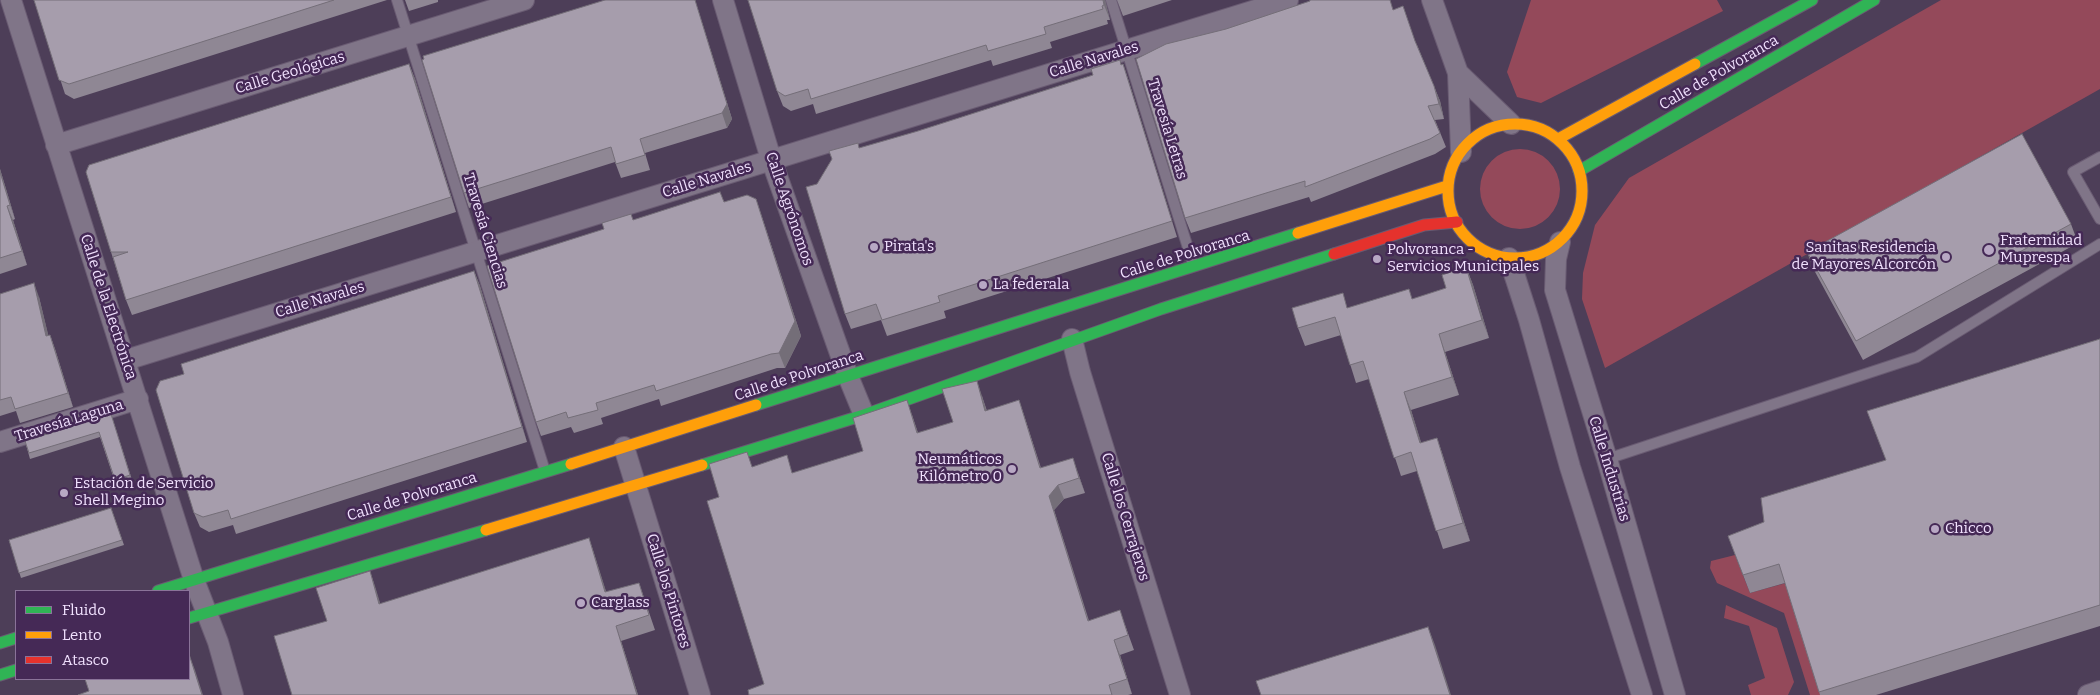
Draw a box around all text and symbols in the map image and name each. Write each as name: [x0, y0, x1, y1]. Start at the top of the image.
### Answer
street label: Calle de Polvoranca: [1656, 32, 1782, 114]
street label: Calle Navales: [1047, 38, 1141, 82]
street label: Calle Geológicas: [233, 48, 347, 98]
street label: Travesía Letras: [1143, 77, 1191, 181]
street label: Calle Agrónomos: [761, 150, 817, 268]
street label: Calle Navales: [660, 158, 754, 202]
street label: Travesía Ciencias: [459, 171, 511, 291]
street label: Calle de Polvoranca: [1118, 227, 1252, 283]
street label: Calle de la Electrónica: [76, 232, 140, 382]
place label: Fraternidad Muprespa: [2000, 232, 2082, 267]
place label: Pirata's: [884, 238, 934, 256]
place label: Sanitas Residencia de Mayores Alcorcón: [1792, 239, 1936, 274]
marker: Pirata's: [868, 241, 880, 253]
place label: Polvoranca - Servicios Municipales: [1387, 241, 1539, 276]
marker: Fraternidad Muprespa: [1982, 243, 1996, 257]
marker: Sanitas Residencia de Mayores Alcorcón: [1940, 251, 1952, 263]
marker: Polvoranca - Servicios Municipales: [1371, 253, 1383, 265]
place label: La federala: [993, 276, 1069, 294]
street label: Calle Navales: [273, 278, 367, 322]
marker: La federala: [977, 279, 989, 291]
street label: Calle de Polvoranca: [732, 347, 866, 405]
street label: Travesía Laguna: [13, 396, 125, 446]
street label: Calle Industrias: [1584, 414, 1634, 524]
place label: Neumáticos Kilómetro 0: [917, 451, 1002, 486]
street label: Calle los Cerrajeros: [1097, 451, 1153, 583]
marker: Neumáticos Kilómetro 0: [1006, 463, 1018, 475]
street label: Calle de Polvoranca: [345, 469, 479, 525]
place label: Estación de Servicio Shell Megino: [74, 475, 213, 510]
marker: Estación de Servicio Shell Megino: [58, 487, 70, 499]
place label: Chicco: [1945, 520, 1992, 538]
marker: Chicco: [1929, 523, 1941, 535]
street label: Calle los Pintores: [642, 532, 694, 650]
legend: [15, 590, 190, 680]
place label: Carglass: [591, 594, 650, 612]
marker: Carglass: [575, 597, 587, 609]
text: Fluido: [62, 601, 106, 619]
text: Lento: [62, 626, 102, 644]
text: Atasco: [62, 651, 109, 669]

